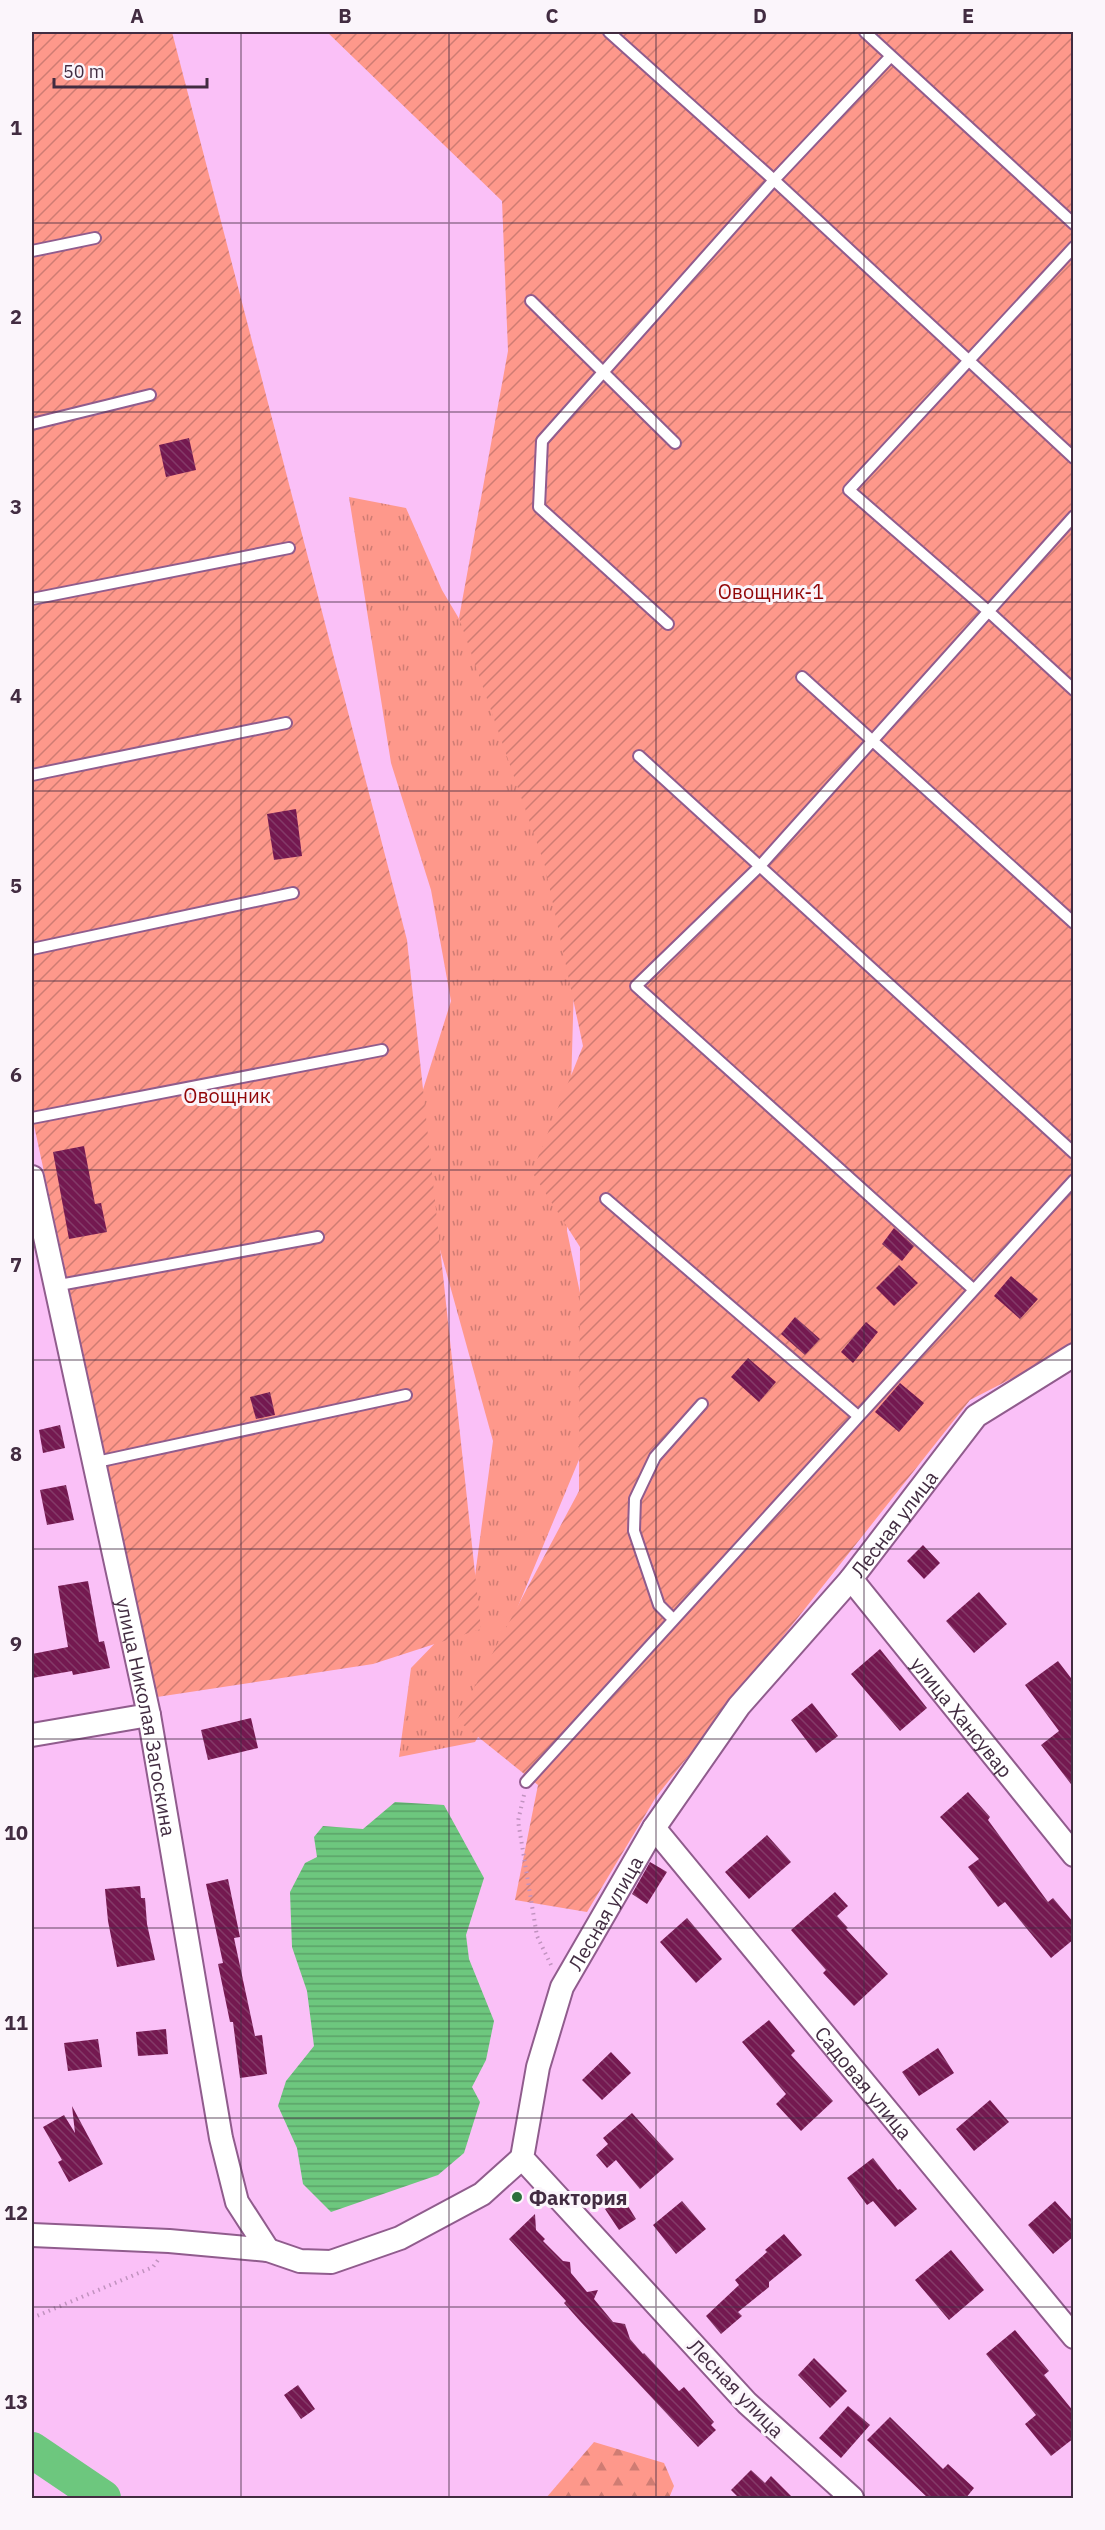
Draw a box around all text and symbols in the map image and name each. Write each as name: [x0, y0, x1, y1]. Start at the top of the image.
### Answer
text: A: [130, 2, 144, 29]
text: B: [338, 2, 352, 29]
text: C: [545, 2, 559, 29]
text: D: [753, 2, 767, 29]
text: E: [962, 2, 974, 29]
scale bar: [54, 51, 207, 89]
text: 50 m: [63, 60, 105, 83]
text: 1: [10, 114, 22, 141]
text: 2: [10, 303, 22, 330]
text: 3: [10, 493, 22, 520]
park label: Овощник-1: [718, 578, 824, 605]
text: 4: [10, 682, 22, 709]
text: 5: [10, 872, 22, 899]
text: 6: [10, 1061, 22, 1088]
park label: Овощник: [183, 1082, 271, 1109]
text: 7: [10, 1251, 22, 1278]
text: 8: [10, 1440, 22, 1467]
street label: Лесная улица: [844, 1464, 944, 1582]
street label: улица Николая Загоскина: [110, 1595, 183, 1839]
text: 9: [10, 1630, 22, 1657]
street label: улица Хансувар: [905, 1651, 1019, 1783]
text: 10: [4, 1819, 28, 1846]
street label: Лесная улица: [561, 1850, 649, 1975]
text: 11: [4, 2009, 28, 2036]
street label: Садовая улица: [809, 2020, 919, 2145]
place label: Фактория: [529, 2184, 627, 2211]
marker: Фактория: [510, 2190, 524, 2204]
text: 12: [4, 2199, 28, 2226]
street label: Лесная улица: [682, 2333, 790, 2444]
text: 13: [4, 2388, 28, 2415]

